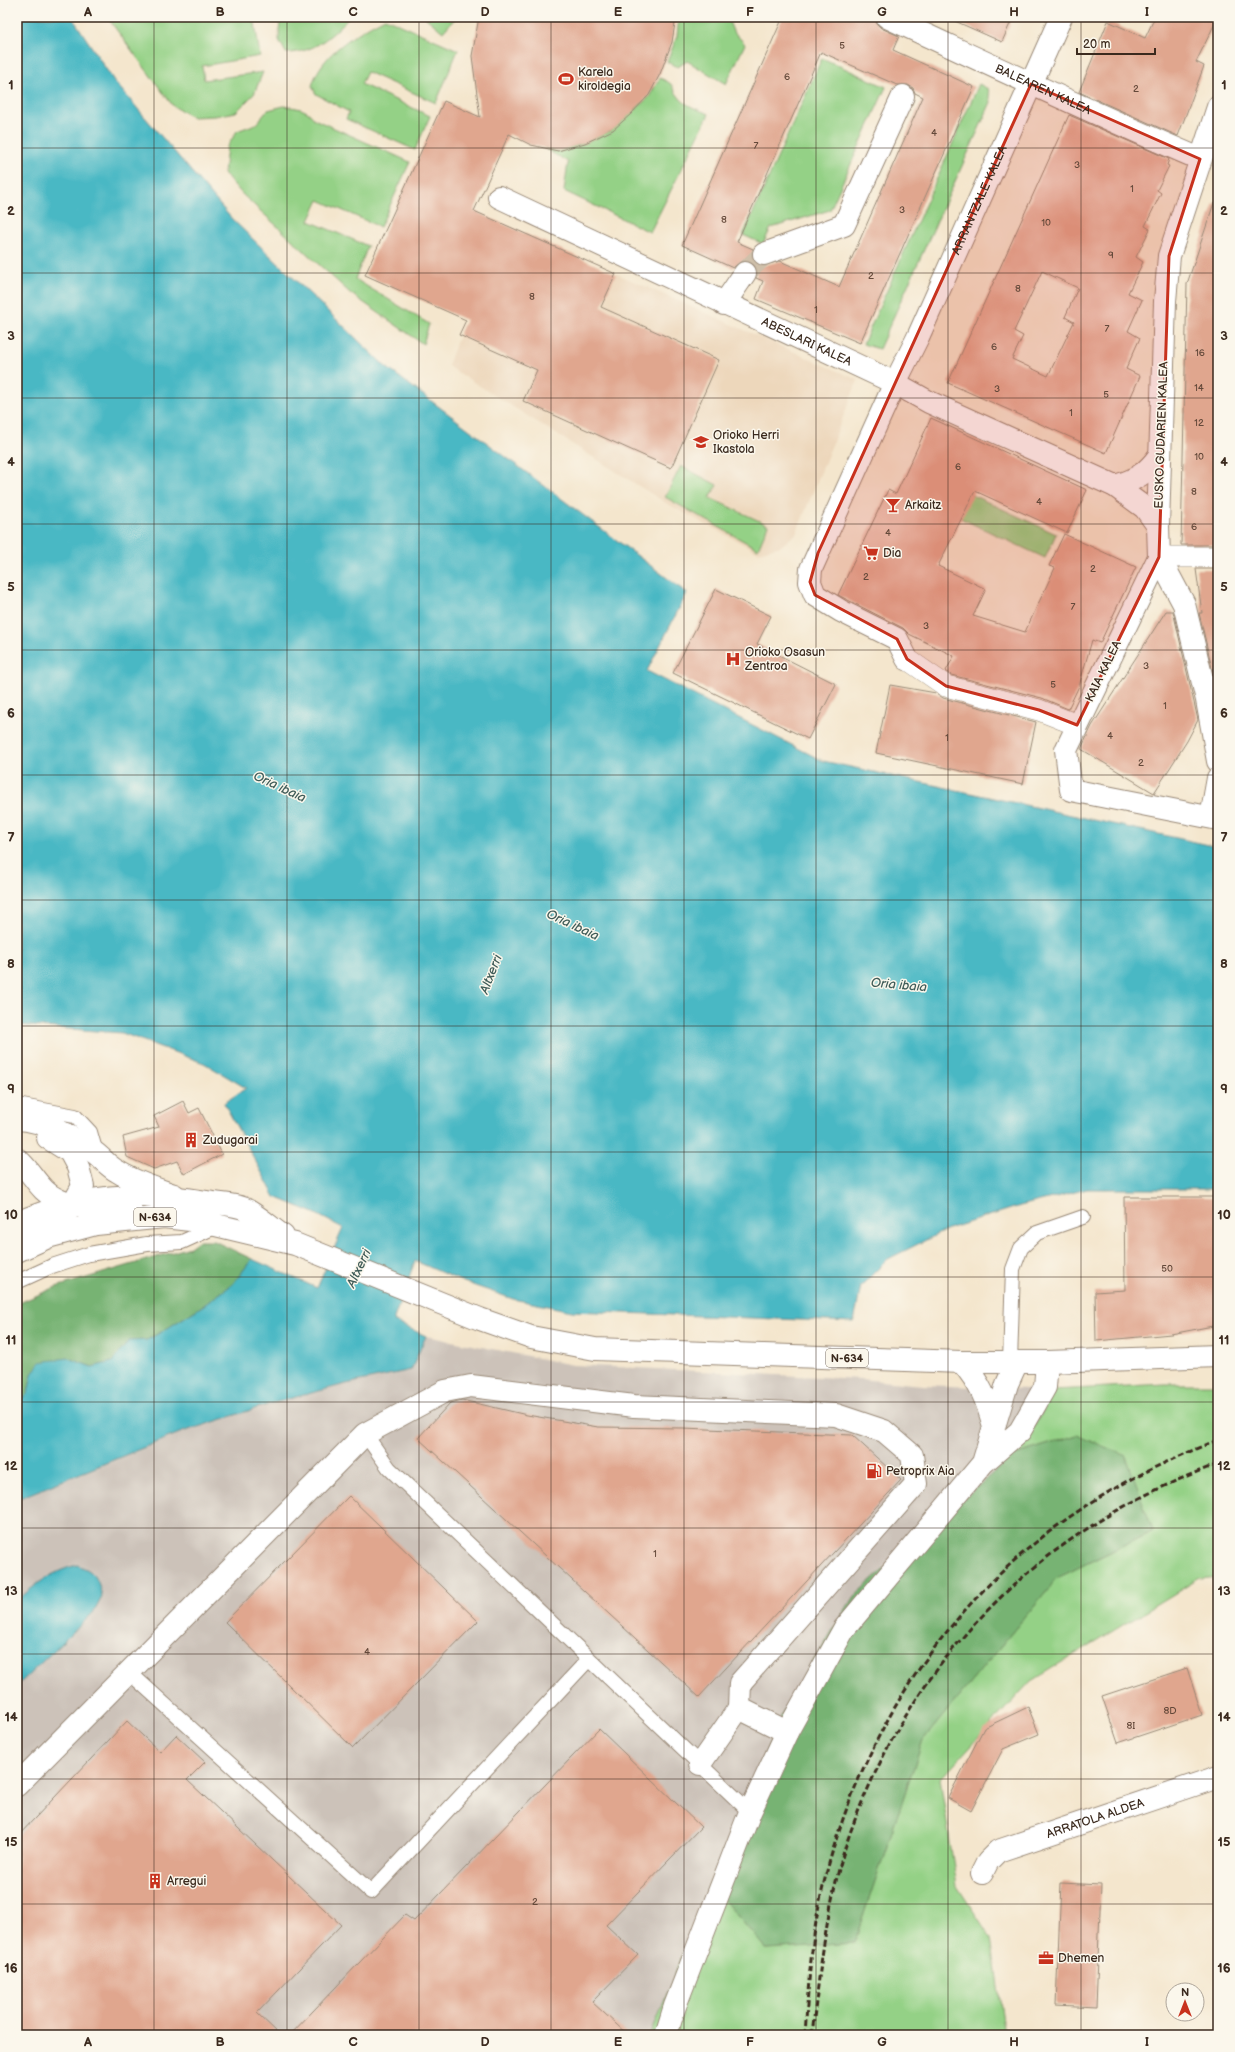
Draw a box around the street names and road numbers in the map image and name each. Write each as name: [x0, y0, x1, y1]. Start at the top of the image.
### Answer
street label: BALEAREN KALEA: [993, 61, 1094, 118]
street label: ARRANTZALE KALEA: [949, 143, 1011, 257]
street label: ABESLARI KALEA: [759, 314, 855, 370]
street label: EUSKO GUDARIEN KALEA: [1151, 361, 1172, 509]
street label: KAIA KALEA: [1082, 637, 1125, 704]
road number: N-634: [134, 1208, 176, 1226]
road number: N-634: [826, 1349, 868, 1367]
street label: ARRATOLA ALDEA: [1045, 1795, 1147, 1842]

